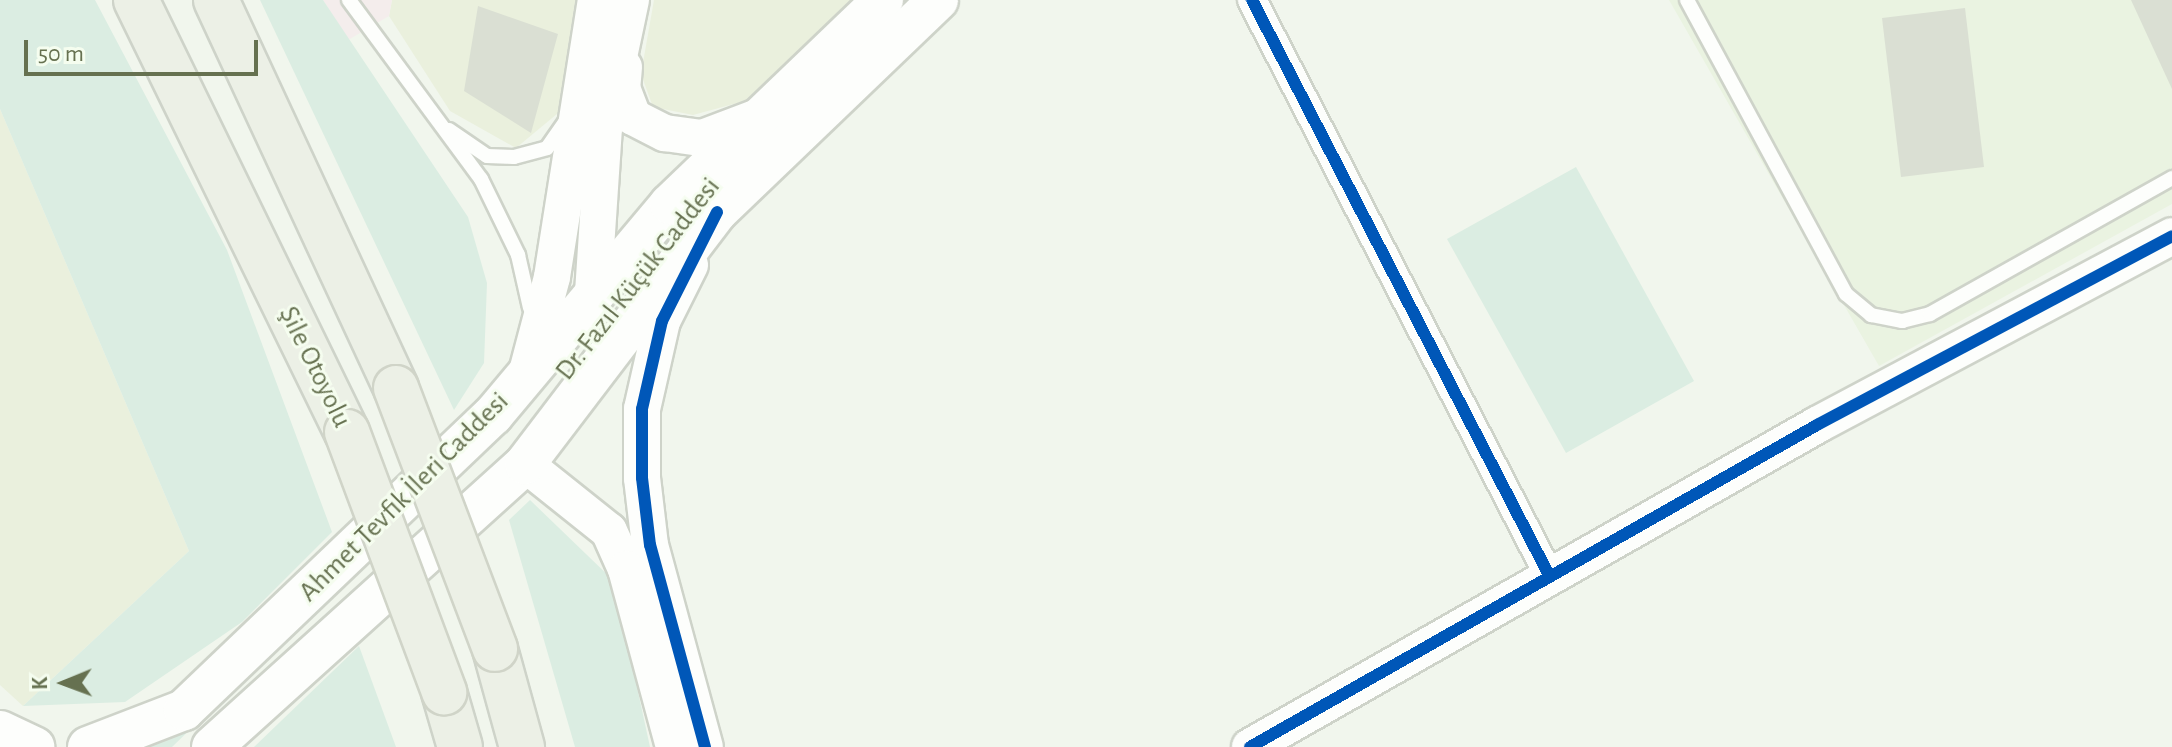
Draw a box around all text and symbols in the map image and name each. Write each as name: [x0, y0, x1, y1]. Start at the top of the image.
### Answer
scale bar: [28, 24, 262, 74]
text: 50 m: [38, 42, 84, 66]
street label: Dr. Fazıl Küçük Caddesi: [548, 171, 728, 387]
street label: Şile Otoyolu: [271, 301, 359, 433]
street label: Ahmet Tevfik İleri Caddesi: [292, 385, 516, 609]
north arrow: [24, 643, 104, 723]
text: K: [29, 677, 51, 690]

